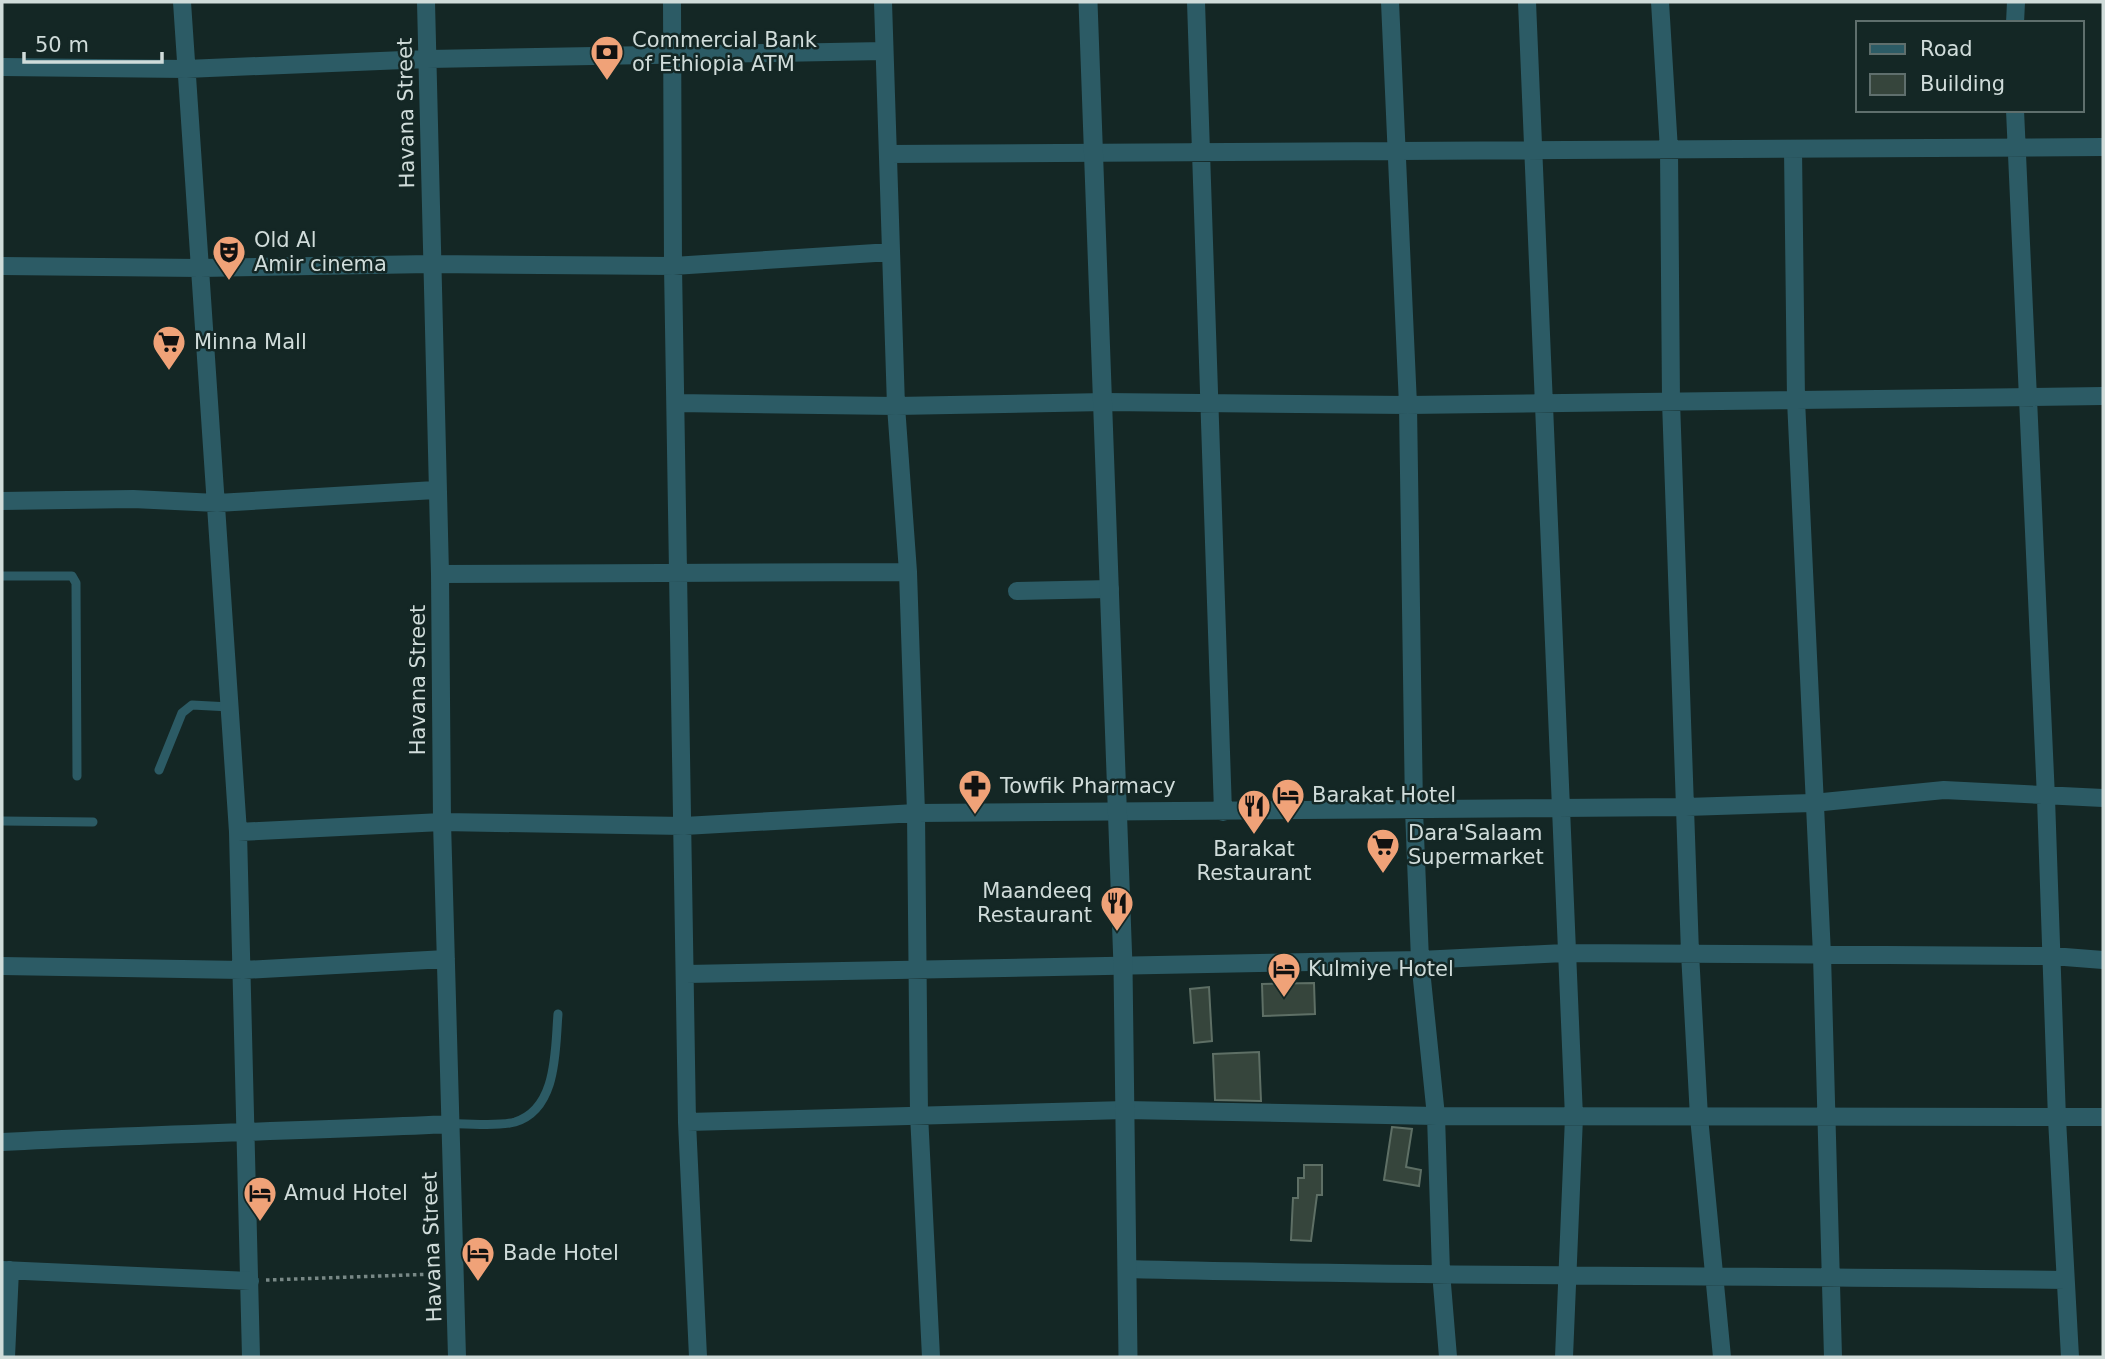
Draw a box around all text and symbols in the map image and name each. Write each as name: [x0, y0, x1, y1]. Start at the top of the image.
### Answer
scale bar: [24, 21, 163, 65]
legend: [1856, 21, 2084, 112]
place label: Commercial Bank of Ethiopia ATM: [632, 28, 818, 76]
text: 50 m: [35, 33, 89, 57]
bank icon: Commercial Bank of Ethiopia ATM: [588, 33, 626, 82]
street label: Havana Street: [393, 37, 419, 189]
text: Road: [1920, 37, 1973, 61]
text: Building: [1920, 72, 2005, 96]
place label: Old Al Amir cinema: [254, 228, 387, 276]
theatre icon: Old Al Amir cinema: [210, 233, 248, 282]
supermarket icon: Minna Mall: [150, 323, 188, 372]
place label: Minna Mall: [194, 330, 307, 354]
street label: Havana Street: [406, 605, 430, 755]
pharmacy icon: Towfik Pharmacy: [956, 767, 994, 816]
place label: Towfik Pharmacy: [999, 774, 1176, 798]
hotel icon: Barakat Hotel: [1269, 776, 1307, 825]
place label: Barakat Hotel: [1312, 783, 1456, 807]
restaurant icon: Barakat Restaurant: [1235, 787, 1273, 836]
place label: Dara'Salaam Supermarket: [1408, 821, 1544, 869]
supermarket icon: Dara'Salaam Supermarket: [1364, 826, 1402, 875]
place label: Barakat Restaurant: [1197, 837, 1311, 885]
place label: Maandeeq Restaurant: [977, 879, 1092, 927]
restaurant icon: Maandeeq Restaurant: [1098, 884, 1136, 933]
hotel icon: Kulmiye Hotel: [1265, 950, 1303, 999]
place label: Kulmiye Hotel: [1308, 957, 1454, 981]
street label: Havana Street: [417, 1171, 447, 1323]
hotel icon: Amud Hotel: [241, 1174, 279, 1223]
place label: Amud Hotel: [284, 1181, 408, 1205]
hotel icon: Bade Hotel: [459, 1234, 497, 1283]
place label: Bade Hotel: [503, 1241, 619, 1265]

